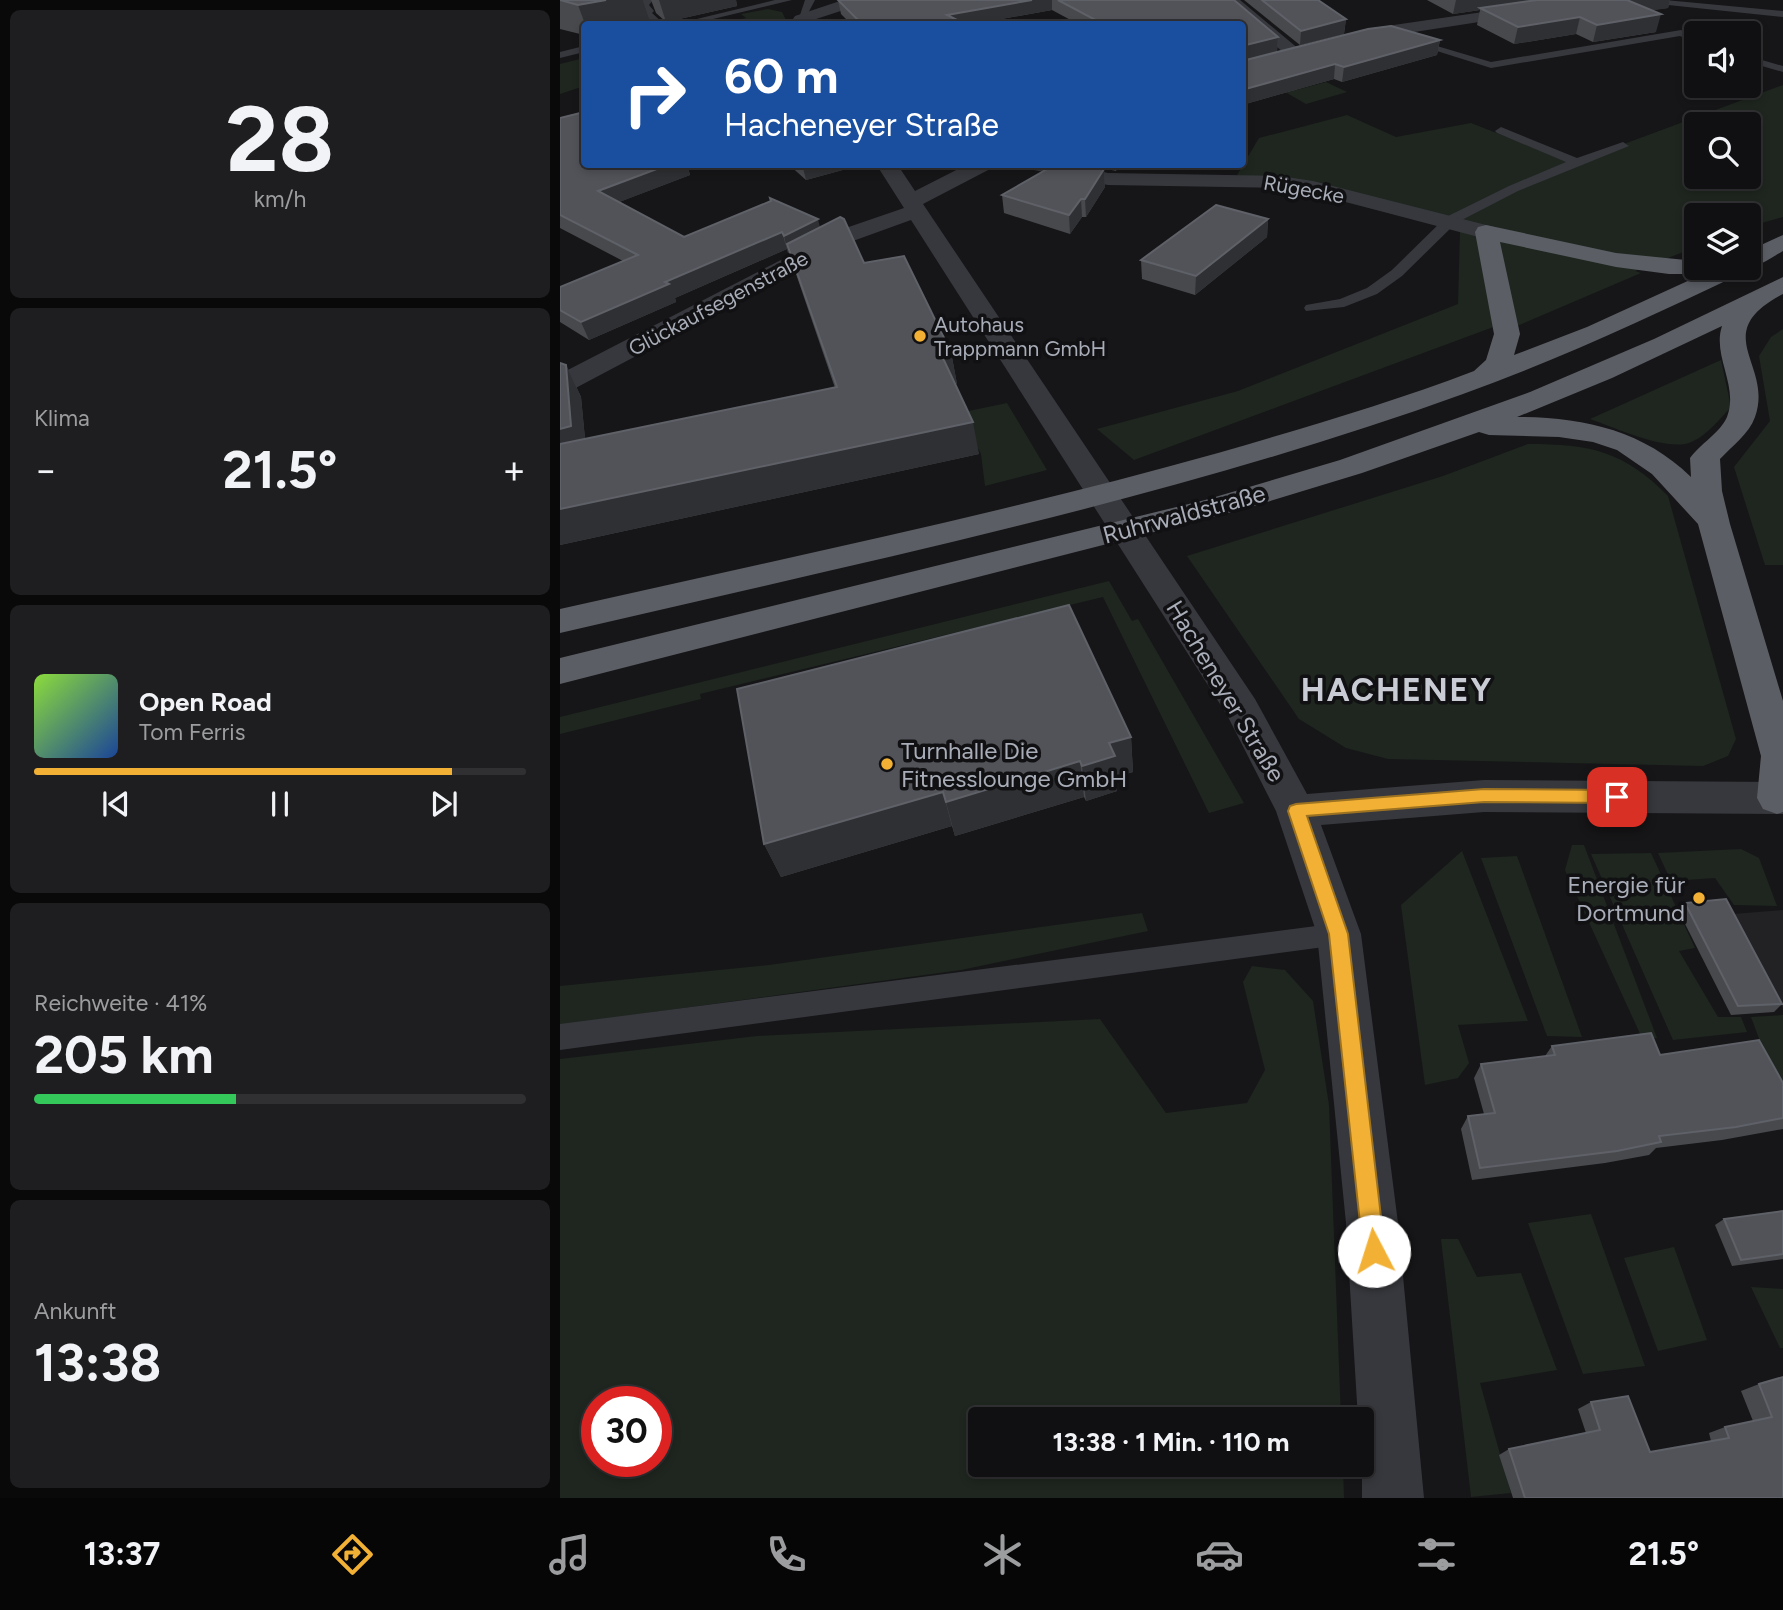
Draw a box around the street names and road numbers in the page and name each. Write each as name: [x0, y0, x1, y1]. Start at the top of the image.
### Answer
street label: Rügecke: [1262, 170, 1346, 208]
street label: Glückaufsegenstraße: [624, 245, 812, 361]
street label: Ruhrwaldstraße: [1099, 478, 1269, 550]
street label: Hacheneyer Straße: [1160, 595, 1292, 787]

